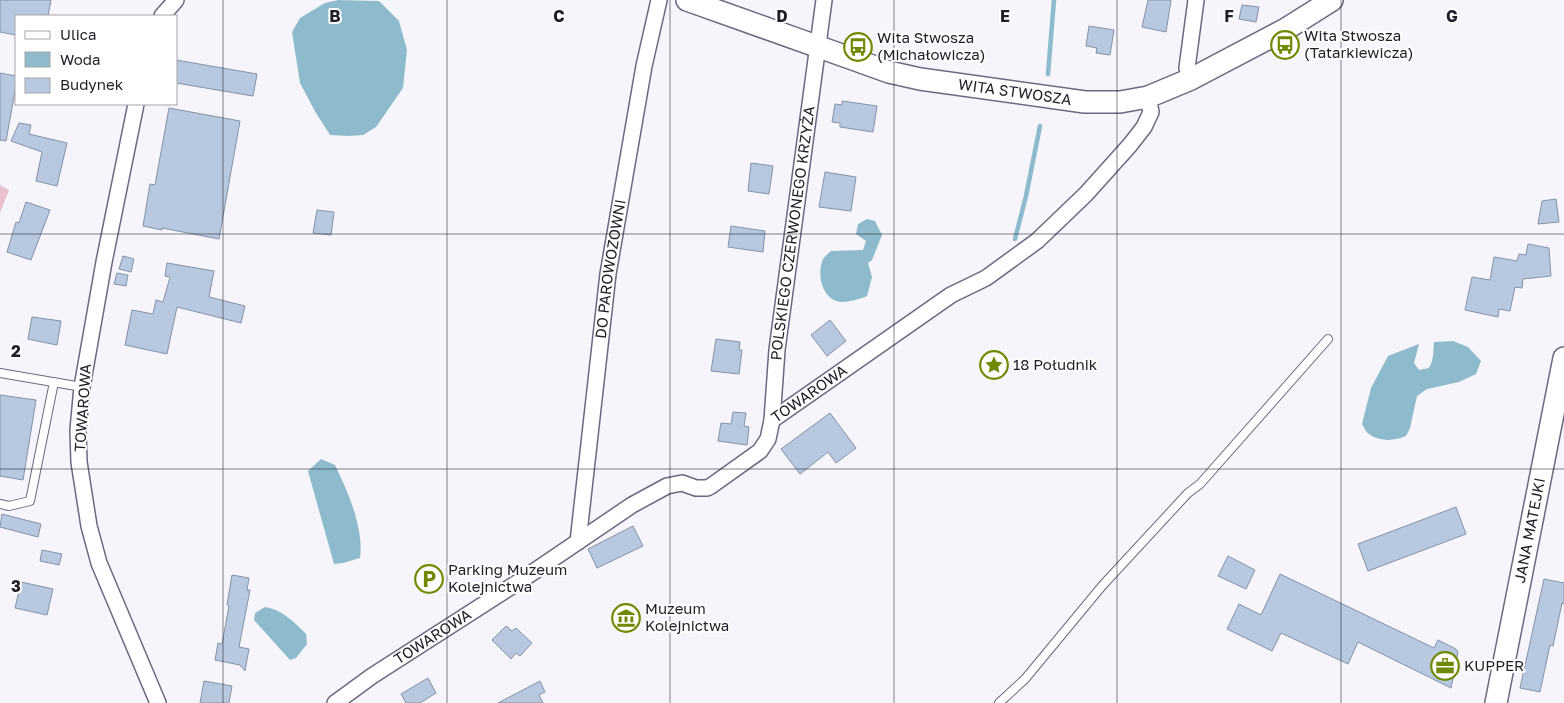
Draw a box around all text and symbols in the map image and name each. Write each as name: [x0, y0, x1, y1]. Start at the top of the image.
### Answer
text: B: [329, 6, 341, 26]
text: C: [553, 6, 565, 26]
text: D: [776, 6, 788, 26]
text: E: [1000, 6, 1010, 26]
text: F: [1224, 6, 1234, 26]
text: G: [1446, 6, 1458, 26]
legend: [15, 15, 178, 105]
text: Ulica: [60, 25, 96, 43]
place label: Wita Stwosza (Tatarkiewicza): [1304, 26, 1414, 61]
place label: Wita Stwosza (Michałowicza): [877, 28, 985, 63]
bus stop icon: Wita Stwosza (Tatarkiewicza): [1270, 30, 1300, 60]
bus stop icon: Wita Stwosza (Michałowicza): [843, 32, 873, 62]
text: Woda: [60, 50, 101, 68]
street label: WITA STWOSZA: [957, 74, 1073, 108]
text: Budynek: [60, 75, 124, 93]
street label: POLSKIEGO CZERWONEGO KRZYŻA: [766, 105, 818, 361]
street label: DO PAROWOZOWNI: [591, 198, 629, 340]
text: 2: [11, 341, 21, 361]
place icon: 18 Południk: [979, 350, 1009, 380]
place label: 18 Południk: [1013, 355, 1098, 373]
street label: TOWAROWA: [767, 360, 850, 426]
street label: TOWAROWA: [70, 363, 94, 453]
street label: JANA MATEJKI: [1510, 476, 1548, 584]
place label: Parking Muzeum Kolejnictwa: [448, 560, 567, 595]
parking icon: Parking Muzeum Kolejnictwa: [414, 564, 444, 594]
text: 3: [11, 576, 21, 596]
place label: Muzeum Kolejnictwa: [645, 599, 729, 634]
museum icon: Muzeum Kolejnictwa: [611, 603, 641, 633]
street label: TOWAROWA: [390, 605, 474, 668]
office icon: KUPPER: [1430, 651, 1460, 681]
place label: KUPPER: [1464, 656, 1524, 674]

